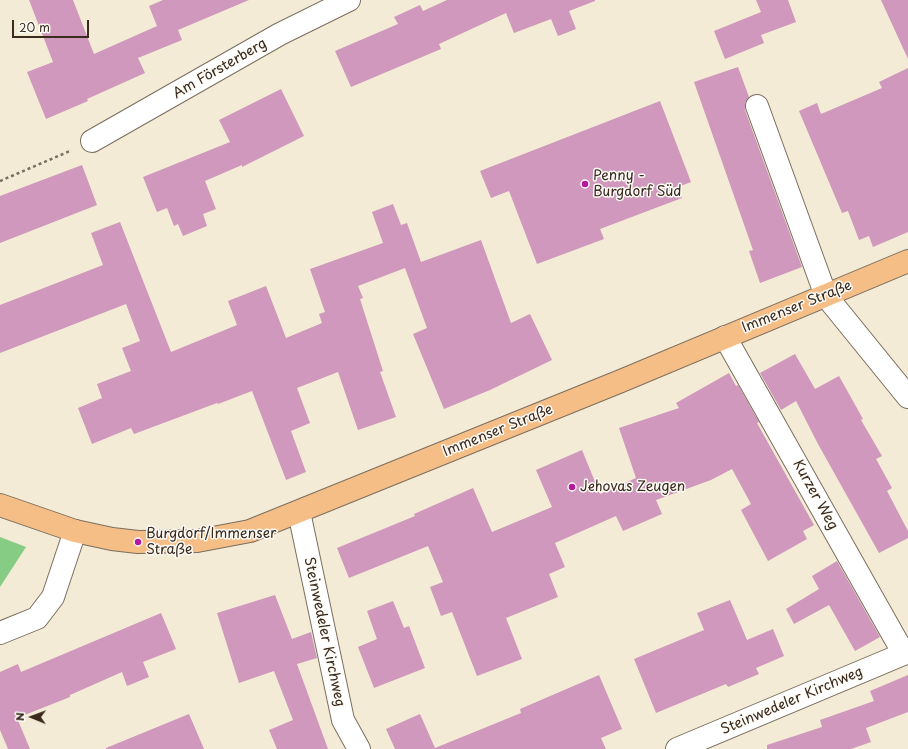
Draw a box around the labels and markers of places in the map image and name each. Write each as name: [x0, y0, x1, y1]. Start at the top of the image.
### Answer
place label: Penny - Burgdorf Süd: [593, 168, 682, 200]
marker: Penny - Burgdorf Süd: [580, 179, 590, 189]
place label: Jehovas Zeugen: [580, 479, 685, 495]
marker: Jehovas Zeugen: [567, 482, 577, 492]
place label: Burgdorf/Immenser Straße: [146, 526, 277, 558]
marker: Burgdorf/Immenser Straße: [133, 537, 143, 547]

